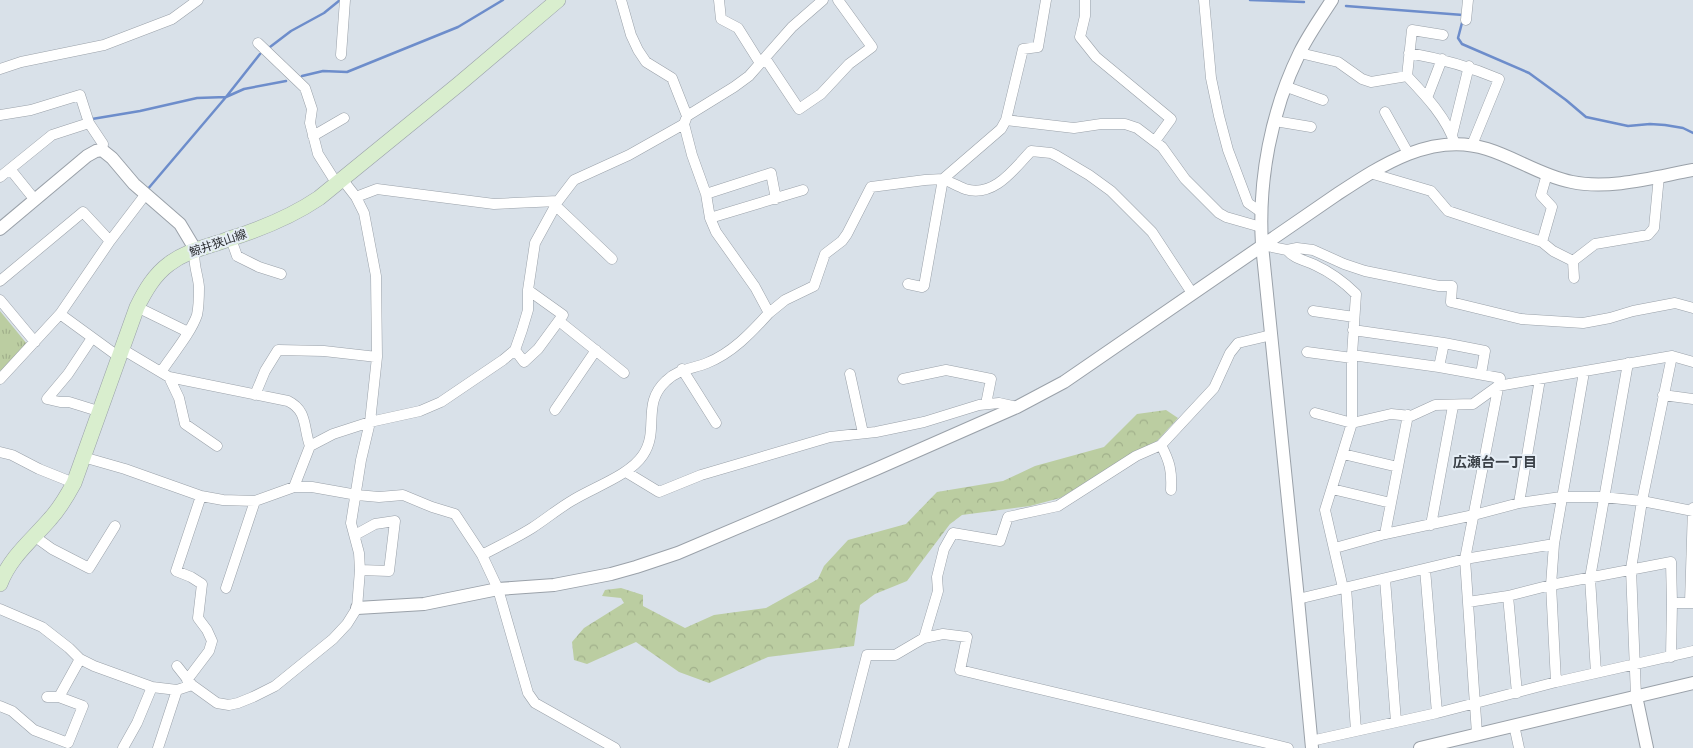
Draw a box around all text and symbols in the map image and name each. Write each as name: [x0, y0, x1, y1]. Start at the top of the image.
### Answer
street label: 鯨井狭山線: [187, 225, 249, 260]
district label: 広瀬台一丁目: [1453, 452, 1537, 472]

